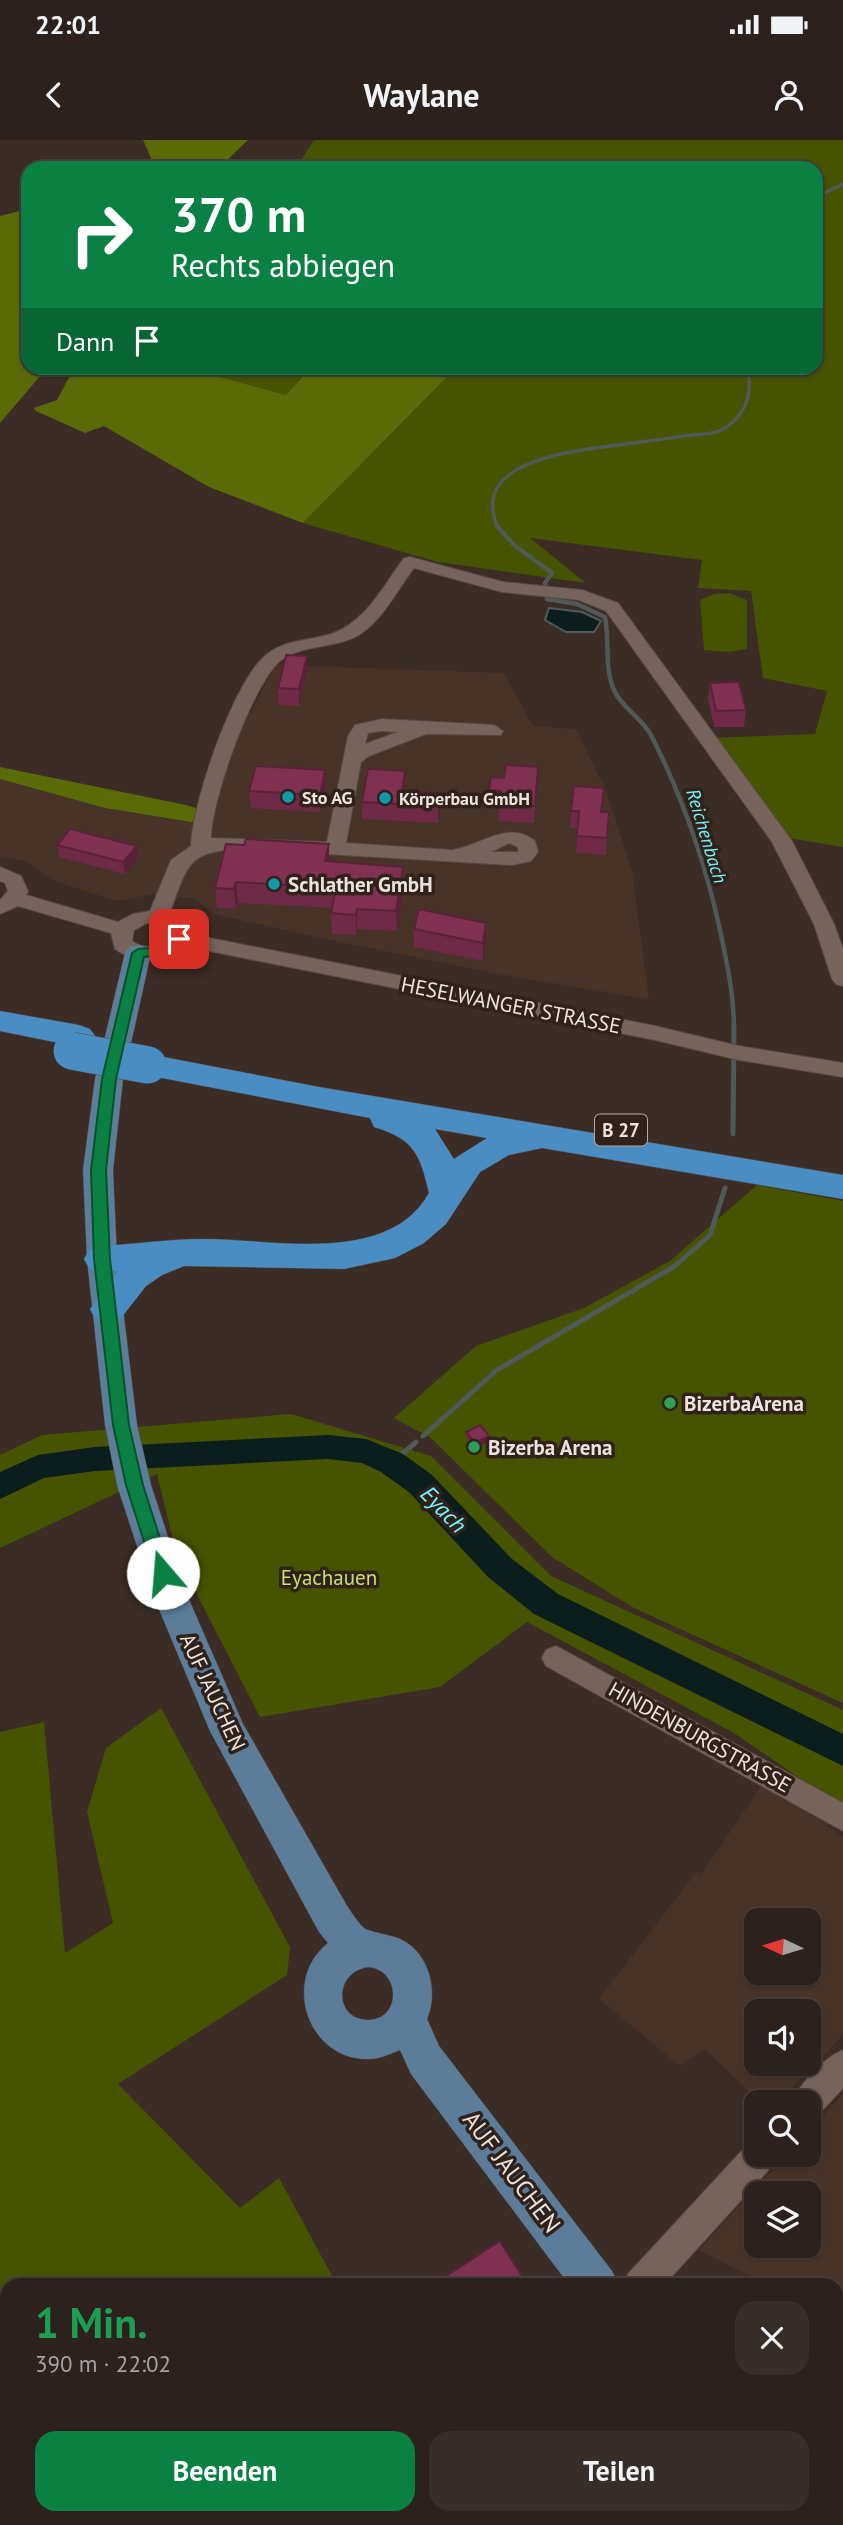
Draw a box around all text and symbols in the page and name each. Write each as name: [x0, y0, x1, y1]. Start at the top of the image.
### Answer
text: 22:01: [35, 8, 101, 41]
text: Waylane: [363, 74, 480, 116]
icon: back: [35, 76, 73, 114]
icon: person: [770, 76, 808, 114]
text: 370 m: [171, 182, 306, 246]
icon: right: [56, 189, 147, 280]
text: Rechts abbiegen: [171, 244, 395, 286]
icon: arrive: [128, 322, 166, 360]
text: Dann: [56, 325, 114, 358]
place label: Sto AG: [302, 786, 353, 809]
water label: Reichenbach: [681, 786, 733, 886]
place label: Körperbau GmbH: [399, 787, 530, 810]
marker: Sto AG: [280, 789, 296, 805]
marker: Körperbau GmbH: [377, 790, 393, 806]
place label: Schlather GmbH: [288, 871, 433, 898]
marker: Schlather GmbH: [266, 876, 282, 892]
pin: [149, 909, 209, 969]
icon: arrive: [160, 920, 198, 958]
street label: HESELWANGER STRASSE: [399, 970, 623, 1040]
road number: B 27: [595, 1114, 647, 1146]
place label: BizerbaArena: [684, 1390, 804, 1417]
marker: BizerbaArena: [662, 1395, 678, 1411]
place label: Bizerba Arena: [488, 1434, 612, 1461]
marker: Bizerba Arena: [466, 1439, 482, 1455]
water label: Eyach: [415, 1479, 473, 1539]
position arrow: [126, 1536, 200, 1610]
park label: Eyachauen: [281, 1564, 377, 1591]
street label: AUF JAUCHEN: [174, 1629, 252, 1755]
street label: HINDENBURGSTRASSE: [604, 1676, 796, 1798]
north arrow: [744, 1908, 821, 1984]
map controls: [744, 1908, 821, 2258]
button: sound: [744, 1999, 821, 2076]
button: search: [744, 2090, 821, 2167]
street label: AUF JAUCHEN: [456, 2105, 568, 2239]
button: layers: [744, 2181, 821, 2258]
text: 1 Min.: [35, 2295, 148, 2350]
button: close: [735, 2301, 809, 2375]
text: 390 m · 22:02: [35, 2349, 171, 2378]
button: Beenden: [35, 2431, 415, 2511]
button: Teilen: [429, 2431, 809, 2511]

